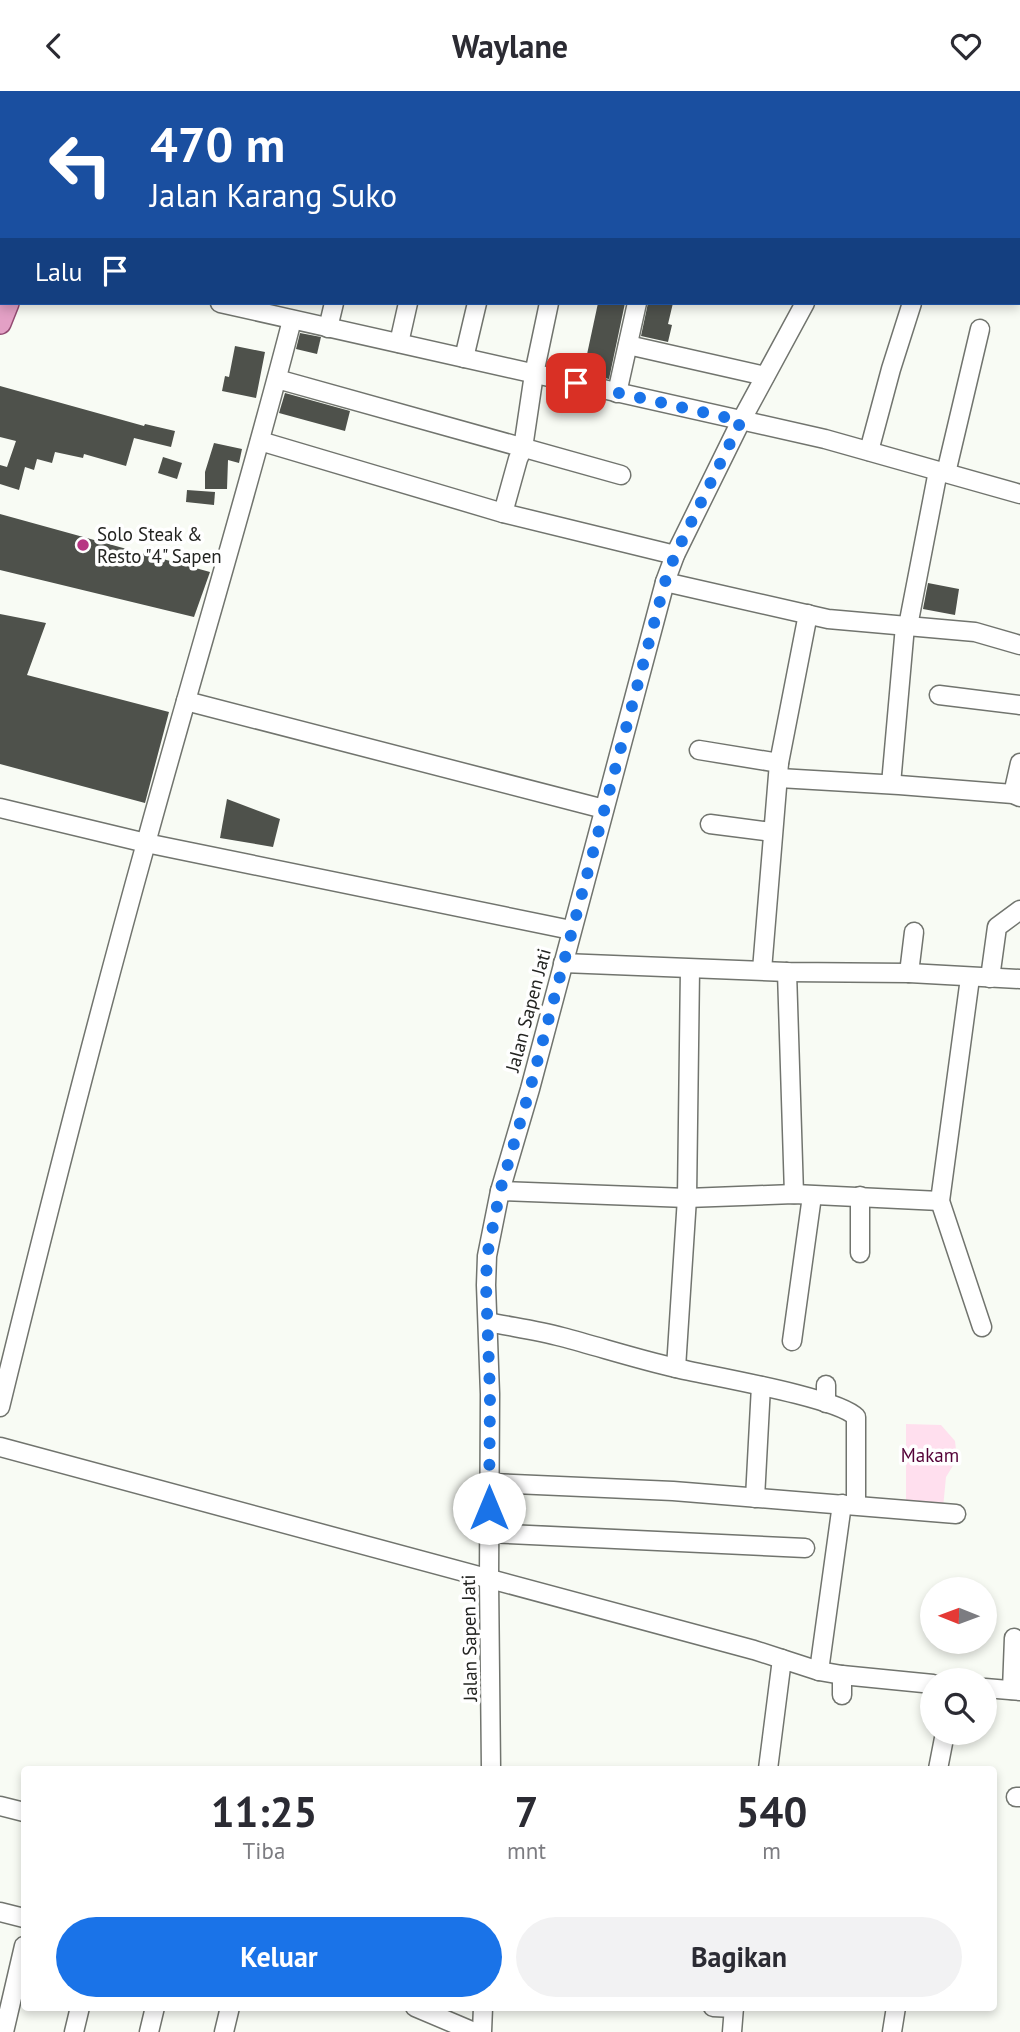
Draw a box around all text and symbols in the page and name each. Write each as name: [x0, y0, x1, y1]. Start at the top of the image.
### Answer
text: Waylane: [452, 25, 568, 67]
icon: back: [35, 27, 73, 65]
icon: heart: [947, 27, 985, 65]
text: 470 m: [150, 112, 285, 176]
icon: left: [35, 119, 126, 210]
text: Jalan Karang Suko: [150, 174, 397, 216]
icon: arrive: [96, 252, 134, 290]
text: Lalu: [35, 255, 82, 288]
pin: [546, 353, 606, 413]
icon: arrive: [557, 364, 595, 402]
place label: Solo Steak & Resto "4" Sapen: [97, 522, 222, 568]
marker: Solo Steak & Resto "4" Sapen: [75, 537, 91, 553]
street label: Jalan Sapen Jati: [500, 946, 556, 1075]
park label: Makam: [901, 1443, 959, 1467]
position arrow: [452, 1471, 526, 1545]
street label: Jalan Sapen Jati: [456, 1574, 482, 1703]
north arrow: [920, 1577, 998, 1654]
map controls: [920, 1577, 997, 1745]
button: search: [920, 1668, 997, 1745]
text: 11:25: [211, 1784, 317, 1839]
text: 7: [515, 1784, 538, 1839]
text: 540: [736, 1784, 807, 1839]
text: Tiba: [243, 1836, 285, 1865]
text: mnt: [507, 1836, 546, 1865]
text: m: [762, 1836, 781, 1865]
button: Keluar: [56, 1917, 502, 1997]
button: Bagikan: [516, 1917, 962, 1997]

